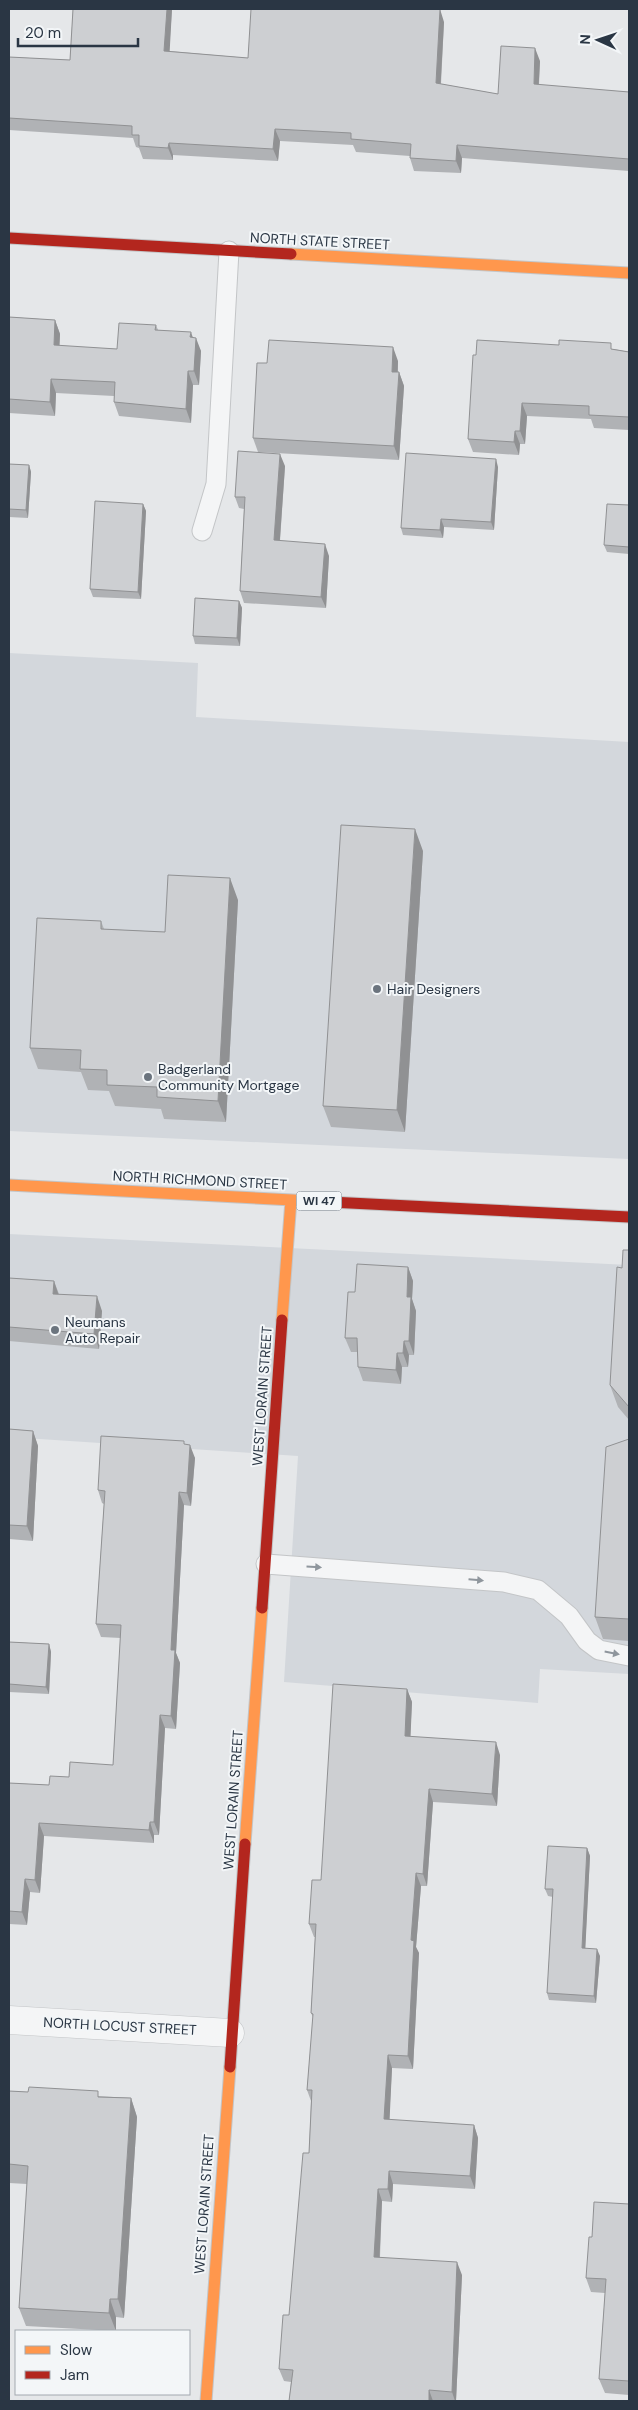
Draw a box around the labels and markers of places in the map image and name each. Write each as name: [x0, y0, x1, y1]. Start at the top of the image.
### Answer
place label: Hair Designers: [387, 980, 480, 998]
marker: Hair Designers: [371, 983, 383, 995]
place label: Badgerland Community Mortgage: [158, 1060, 299, 1094]
marker: Badgerland Community Mortgage: [142, 1071, 154, 1083]
place label: Neumans Auto Repair: [65, 1313, 140, 1347]
marker: Neumans Auto Repair: [49, 1324, 61, 1336]

